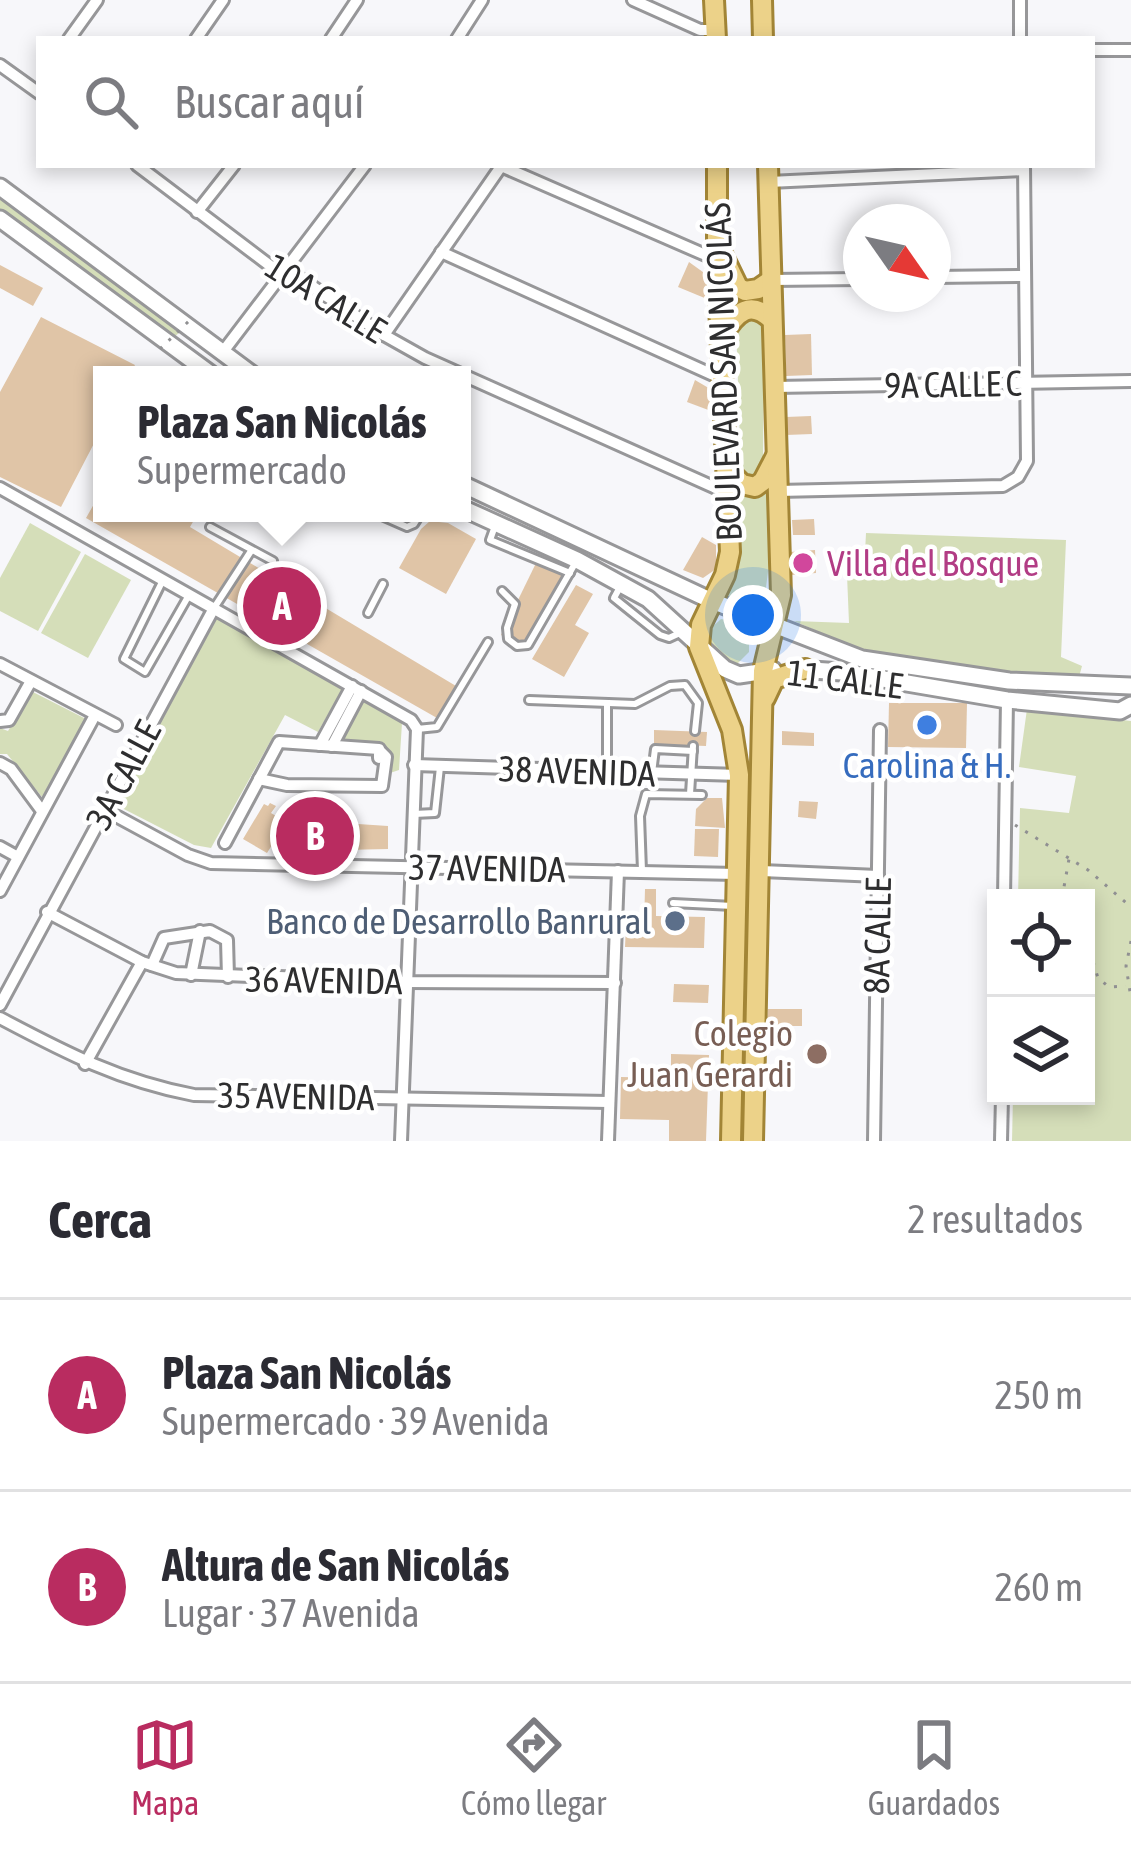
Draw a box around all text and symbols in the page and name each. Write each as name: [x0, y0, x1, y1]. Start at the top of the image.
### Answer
search box: [36, 36, 1095, 168]
icon: search: [78, 69, 144, 135]
text: Buscar aquí: [174, 76, 364, 128]
street label: BOULEVARD SAN NICOLÁS: [696, 202, 750, 542]
north arrow: [843, 204, 951, 312]
street label: 10A CALLE: [258, 245, 394, 351]
street label: 9A CALLE C: [884, 362, 1022, 406]
popup: [93, 366, 471, 522]
text: Plaza San Nicolás: [137, 396, 427, 448]
text: Supermercado: [137, 448, 347, 492]
place label: Villa del Bosque: [827, 542, 1039, 584]
marker: Villa del Bosque: [790, 550, 816, 576]
pin: A: [243, 561, 321, 651]
your location: [723, 585, 783, 645]
street label: 11 CALLE: [785, 651, 905, 707]
marker: Carolina & H.: [914, 712, 940, 738]
street label: 3A CALLE: [77, 714, 169, 836]
place label: Carolina & H.: [843, 744, 1011, 786]
street label: 38 AVENIDA: [498, 747, 656, 795]
pin: B: [276, 791, 354, 881]
street label: 37 AVENIDA: [408, 846, 566, 890]
street label: 8A CALLE: [855, 877, 899, 995]
map controls: [987, 889, 1095, 1105]
button: locate: [987, 889, 1095, 997]
place label: Banco de Desarrollo Banrural: [266, 900, 651, 942]
marker: Banco de Desarrollo Banrural: [662, 908, 688, 934]
street label: 36 AVENIDA: [245, 958, 403, 1002]
button: layers: [987, 997, 1095, 1105]
place label: Colegio Juan Gerardi: [627, 1012, 793, 1095]
marker: Colegio Juan Gerardi: [804, 1041, 830, 1067]
street label: 35 AVENIDA: [217, 1074, 375, 1118]
text: Cerca: [48, 1190, 152, 1249]
text: 2 resultados: [907, 1197, 1083, 1241]
text: Plaza San Nicolás: [162, 1347, 451, 1399]
text: A: [77, 1373, 97, 1417]
text: 250 m: [995, 1373, 1083, 1417]
text: Supermercado · 39 Avenida: [162, 1399, 550, 1443]
text: Altura de San Nicolás: [162, 1539, 509, 1591]
text: B: [78, 1565, 96, 1609]
text: 260 m: [995, 1565, 1083, 1609]
text: Lugar · 37 Avenida: [162, 1591, 420, 1635]
tab: Mapa: [131, 1712, 199, 1822]
tab: Cómo llegar: [461, 1712, 606, 1822]
tab: Guardados: [868, 1712, 1000, 1822]

